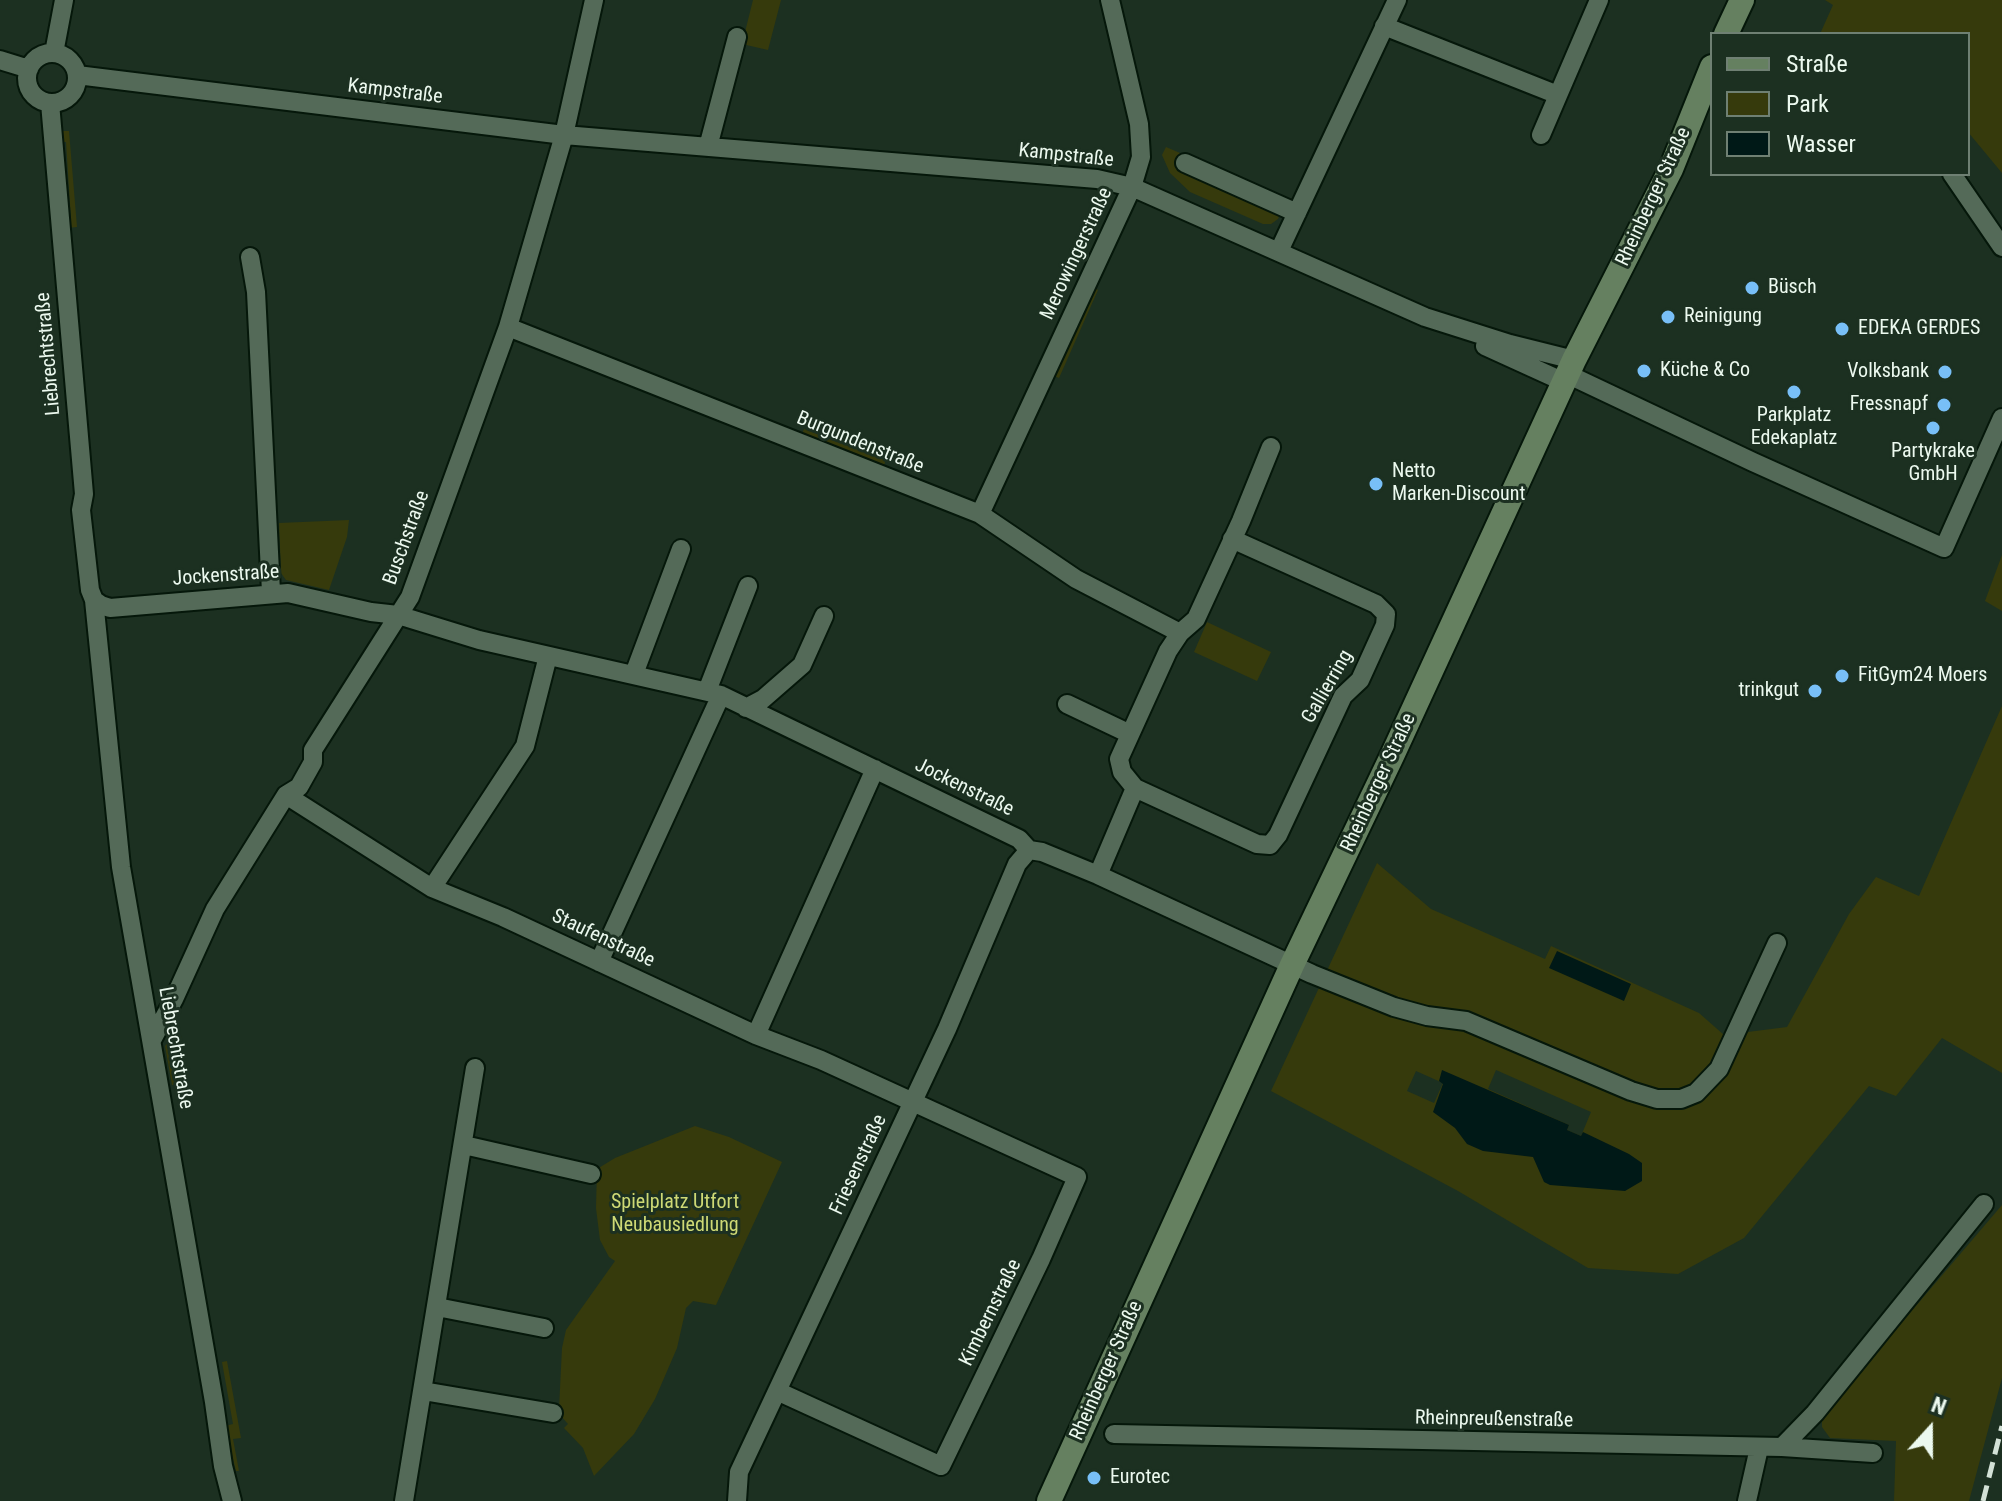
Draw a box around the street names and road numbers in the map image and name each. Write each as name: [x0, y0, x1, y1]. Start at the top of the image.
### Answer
street label: Kampstraße: [346, 74, 444, 110]
street label: Rheinberger Straße: [1611, 124, 1697, 270]
street label: Kampstraße: [1017, 139, 1115, 173]
street label: Merowingerstraße: [1036, 184, 1118, 324]
street label: Liebrechtstraße: [32, 291, 66, 417]
street label: Burgundenstraße: [793, 407, 927, 479]
street label: Buschstraße: [379, 488, 435, 588]
street label: Jockenstraße: [172, 560, 280, 592]
street label: Gallierring: [1297, 646, 1359, 728]
street label: Rheinberger Straße: [1336, 710, 1422, 856]
street label: Jockenstraße: [911, 754, 1017, 822]
street label: Staufenstraße: [548, 905, 658, 973]
street label: Liebrechtstraße: [152, 985, 198, 1111]
street label: Friesenstraße: [825, 1111, 893, 1219]
street label: Kimbernstraße: [955, 1256, 1027, 1370]
street label: Rheinberger Straße: [1065, 1297, 1149, 1445]
street label: Rheinpreußenstraße: [1415, 1407, 1573, 1433]

